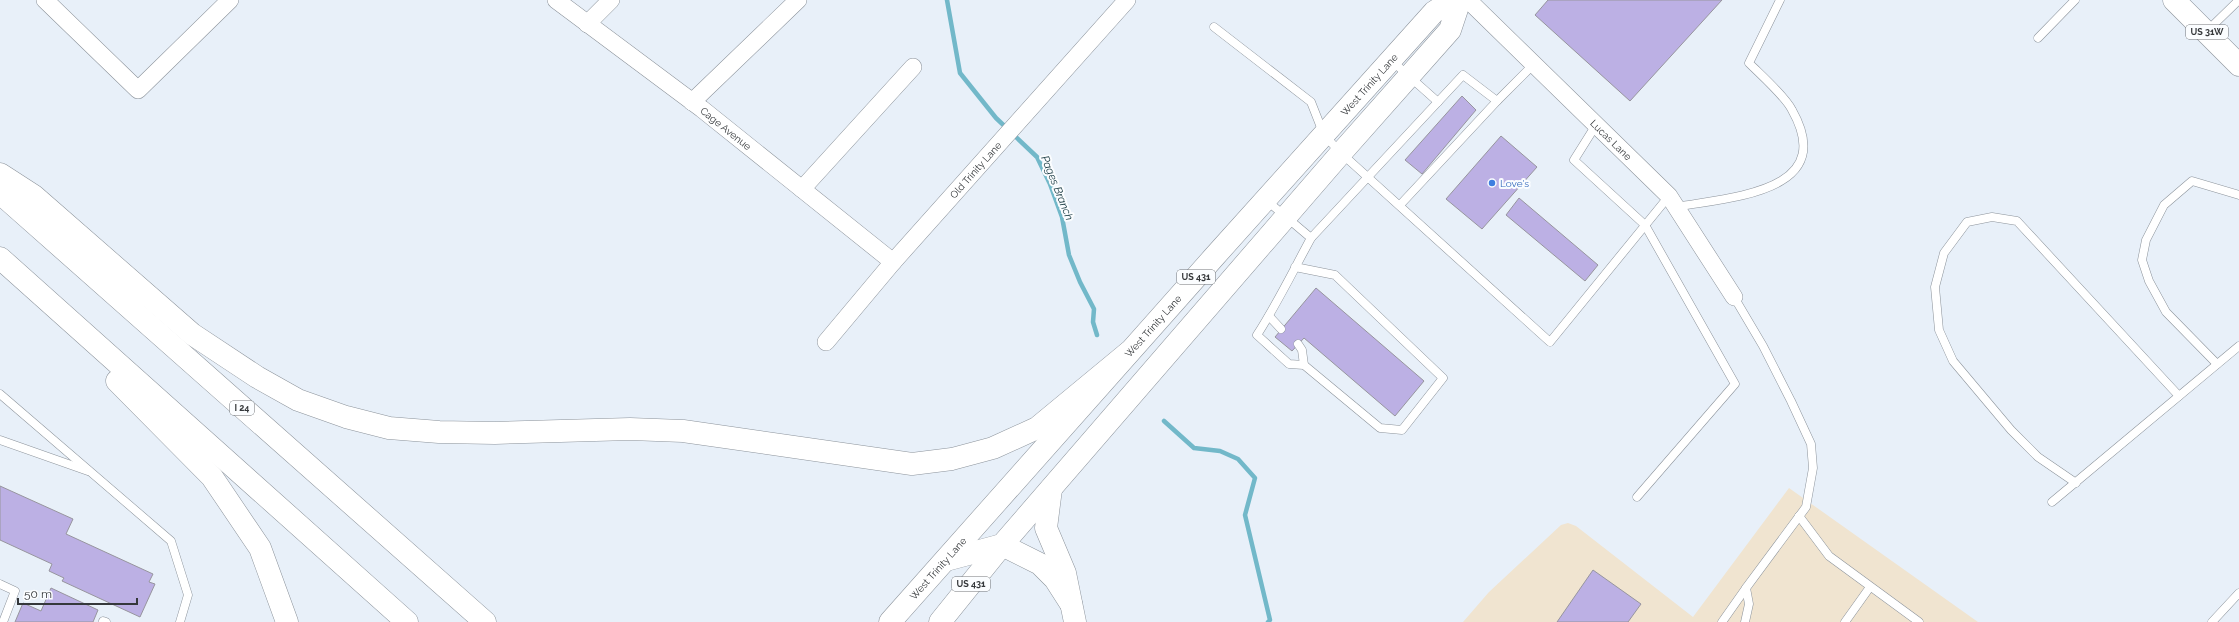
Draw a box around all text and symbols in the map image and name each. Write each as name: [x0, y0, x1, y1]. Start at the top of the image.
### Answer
road number: US 31W: [2186, 25, 2228, 39]
street label: West Trinity Lane: [1338, 51, 1400, 118]
street label: Cage Avenue: [698, 105, 754, 152]
street label: Lucas Lane: [1588, 117, 1634, 162]
street label: Old Trinity Lane: [947, 139, 1003, 200]
water label: Pages Branch: [1038, 154, 1076, 222]
marker: Love's: [1487, 178, 1497, 188]
place label: Love's: [1500, 178, 1529, 189]
road number: US 431: [1177, 270, 1215, 284]
street label: West Trinity Lane: [1122, 292, 1183, 359]
road number: I 24: [230, 401, 254, 415]
street label: West Trinity Lane: [907, 535, 968, 601]
road number: US 431: [952, 577, 990, 591]
scale bar: [18, 580, 137, 606]
text: 50 m: [24, 587, 52, 601]

